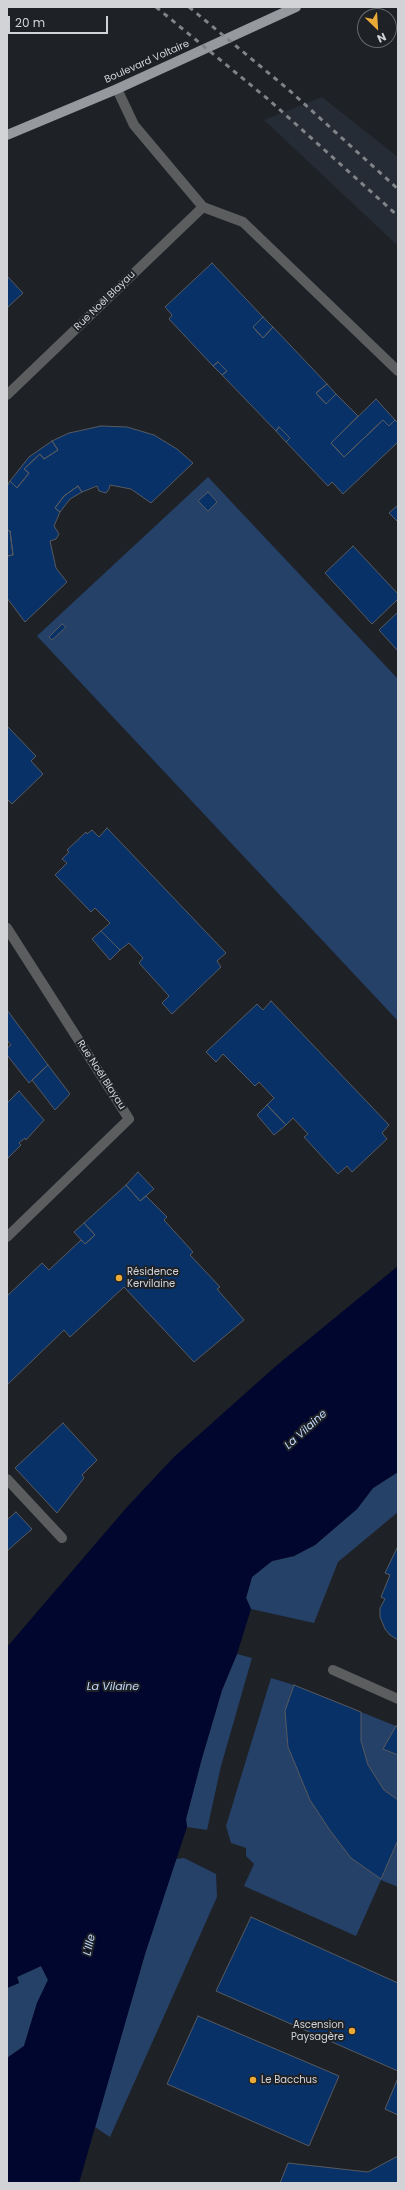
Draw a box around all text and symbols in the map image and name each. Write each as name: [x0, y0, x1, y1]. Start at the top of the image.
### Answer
scale bar: [10, 8, 110, 34]
north arrow: [357, 8, 397, 48]
text: 20 m: [15, 14, 45, 31]
text: N: [375, 29, 389, 47]
street label: Boulevard Voltaire: [103, 38, 191, 86]
street label: Rue Noël Blayau: [72, 269, 138, 333]
street label: Rue Noël Blayau: [74, 1038, 128, 1112]
place label: Résidence Kervilaine: [127, 1266, 179, 1290]
marker: Résidence Kervilaine: [114, 1273, 124, 1283]
water label: La Vilaine: [282, 1408, 330, 1452]
water label: La Vilaine: [87, 1680, 139, 1694]
water label: L'Ille: [81, 1933, 99, 1957]
place label: Ascension Paysagère: [291, 2019, 344, 2042]
marker: Ascension Paysagère: [347, 2026, 357, 2036]
place label: Le Bacchus: [261, 2074, 317, 2086]
marker: Le Bacchus: [248, 2075, 258, 2085]

